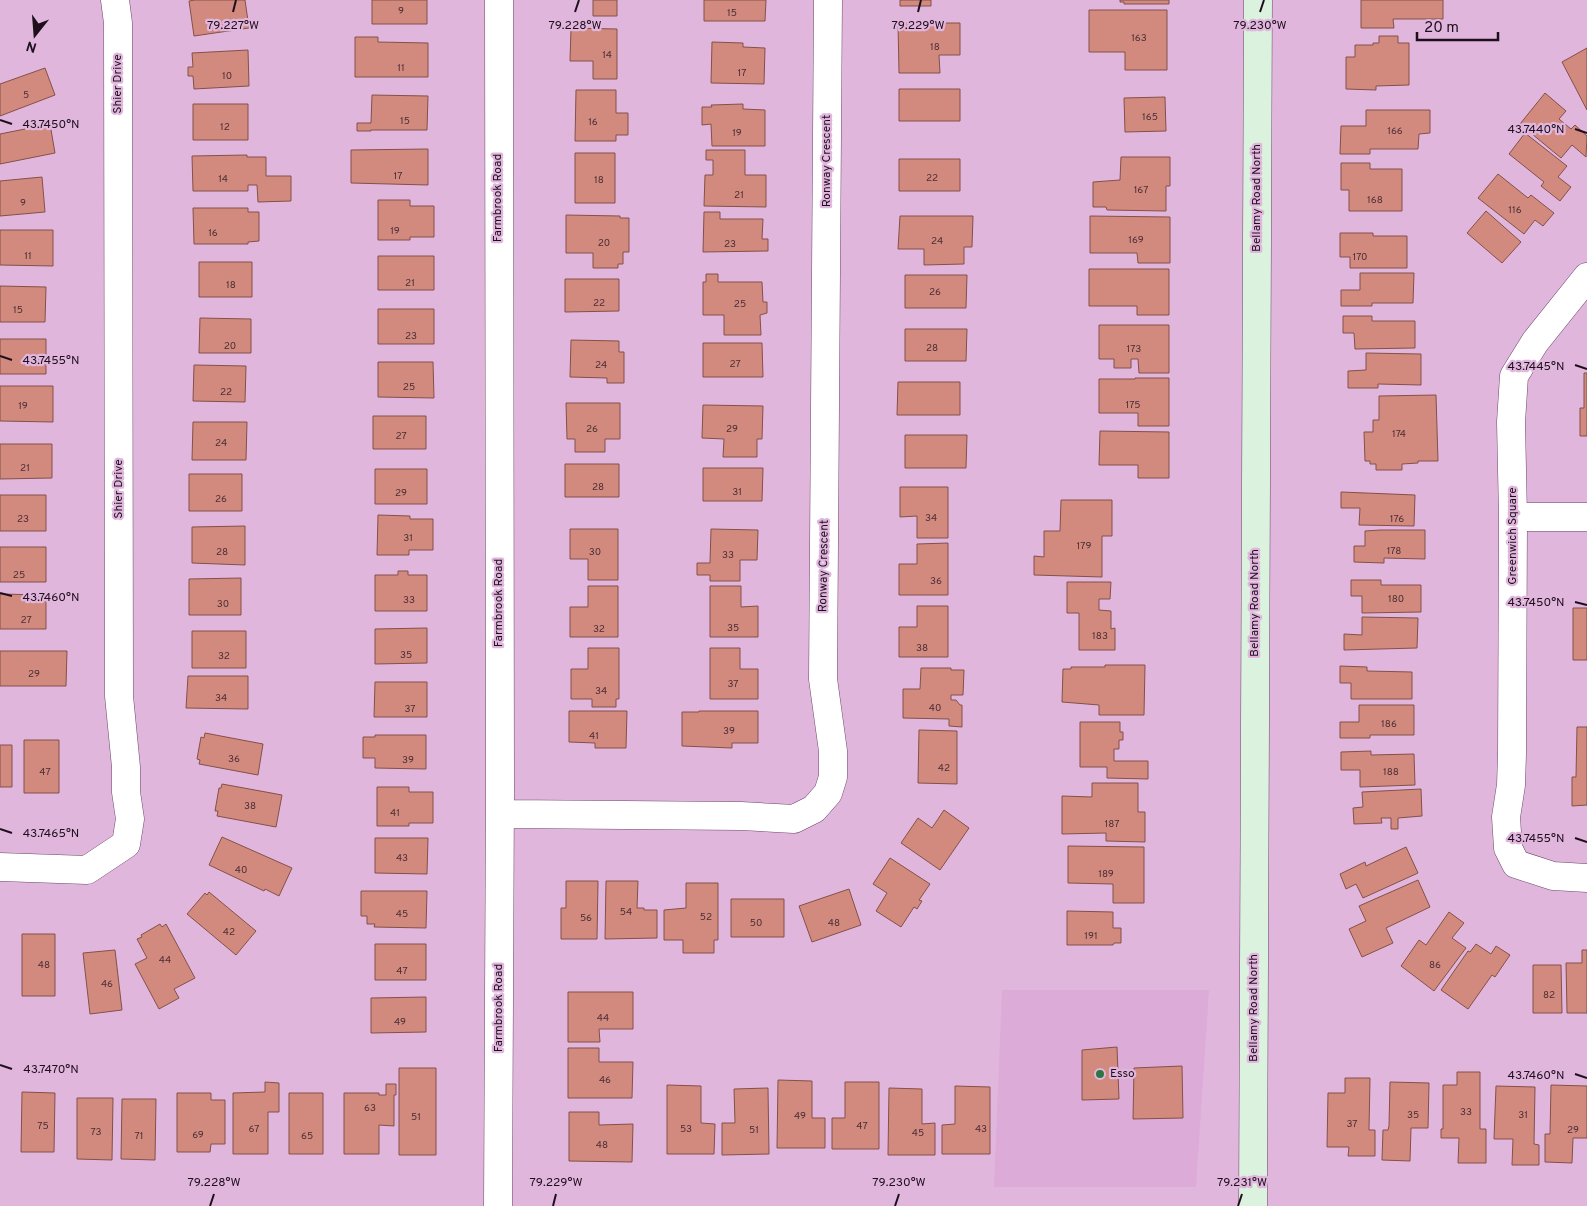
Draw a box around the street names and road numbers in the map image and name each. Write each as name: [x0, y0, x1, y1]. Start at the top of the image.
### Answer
street label: Shier Drive: [110, 54, 126, 114]
street label: Ronway Crescent: [819, 115, 835, 207]
street label: Bellamy Road North: [1249, 144, 1265, 252]
street label: Farmbrook Road: [490, 154, 506, 242]
street label: Shier Drive: [111, 459, 127, 519]
street label: Greenwich Square: [1505, 487, 1521, 585]
street label: Ronway Crescent: [815, 520, 833, 612]
street label: Bellamy Road North: [1247, 549, 1263, 657]
street label: Farmbrook Road: [491, 559, 507, 647]
street label: Bellamy Road North: [1246, 954, 1262, 1062]
street label: Farmbrook Road: [491, 964, 507, 1052]

